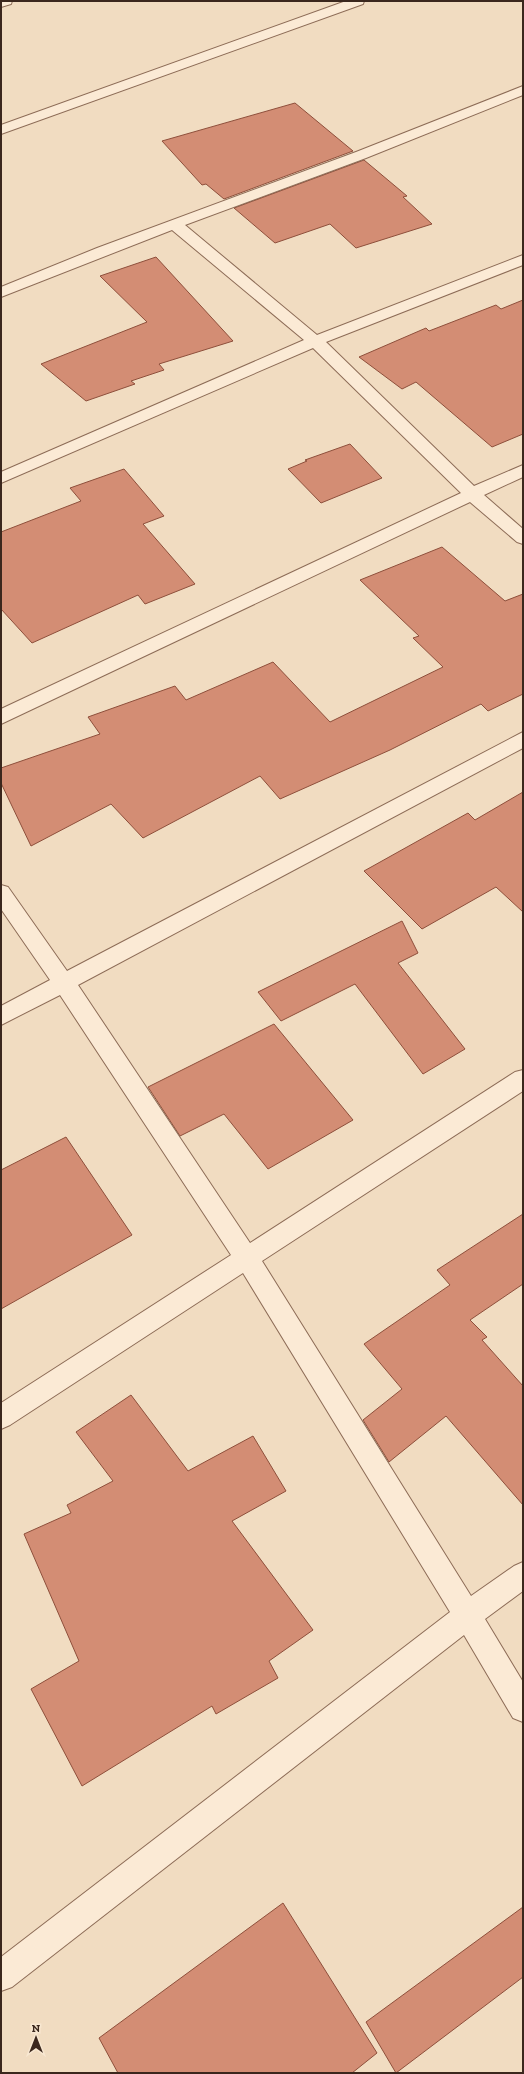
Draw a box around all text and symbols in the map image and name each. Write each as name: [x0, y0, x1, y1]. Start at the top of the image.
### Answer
north arrow: [16, 2018, 56, 2058]
text: N: [32, 2022, 41, 2035]

